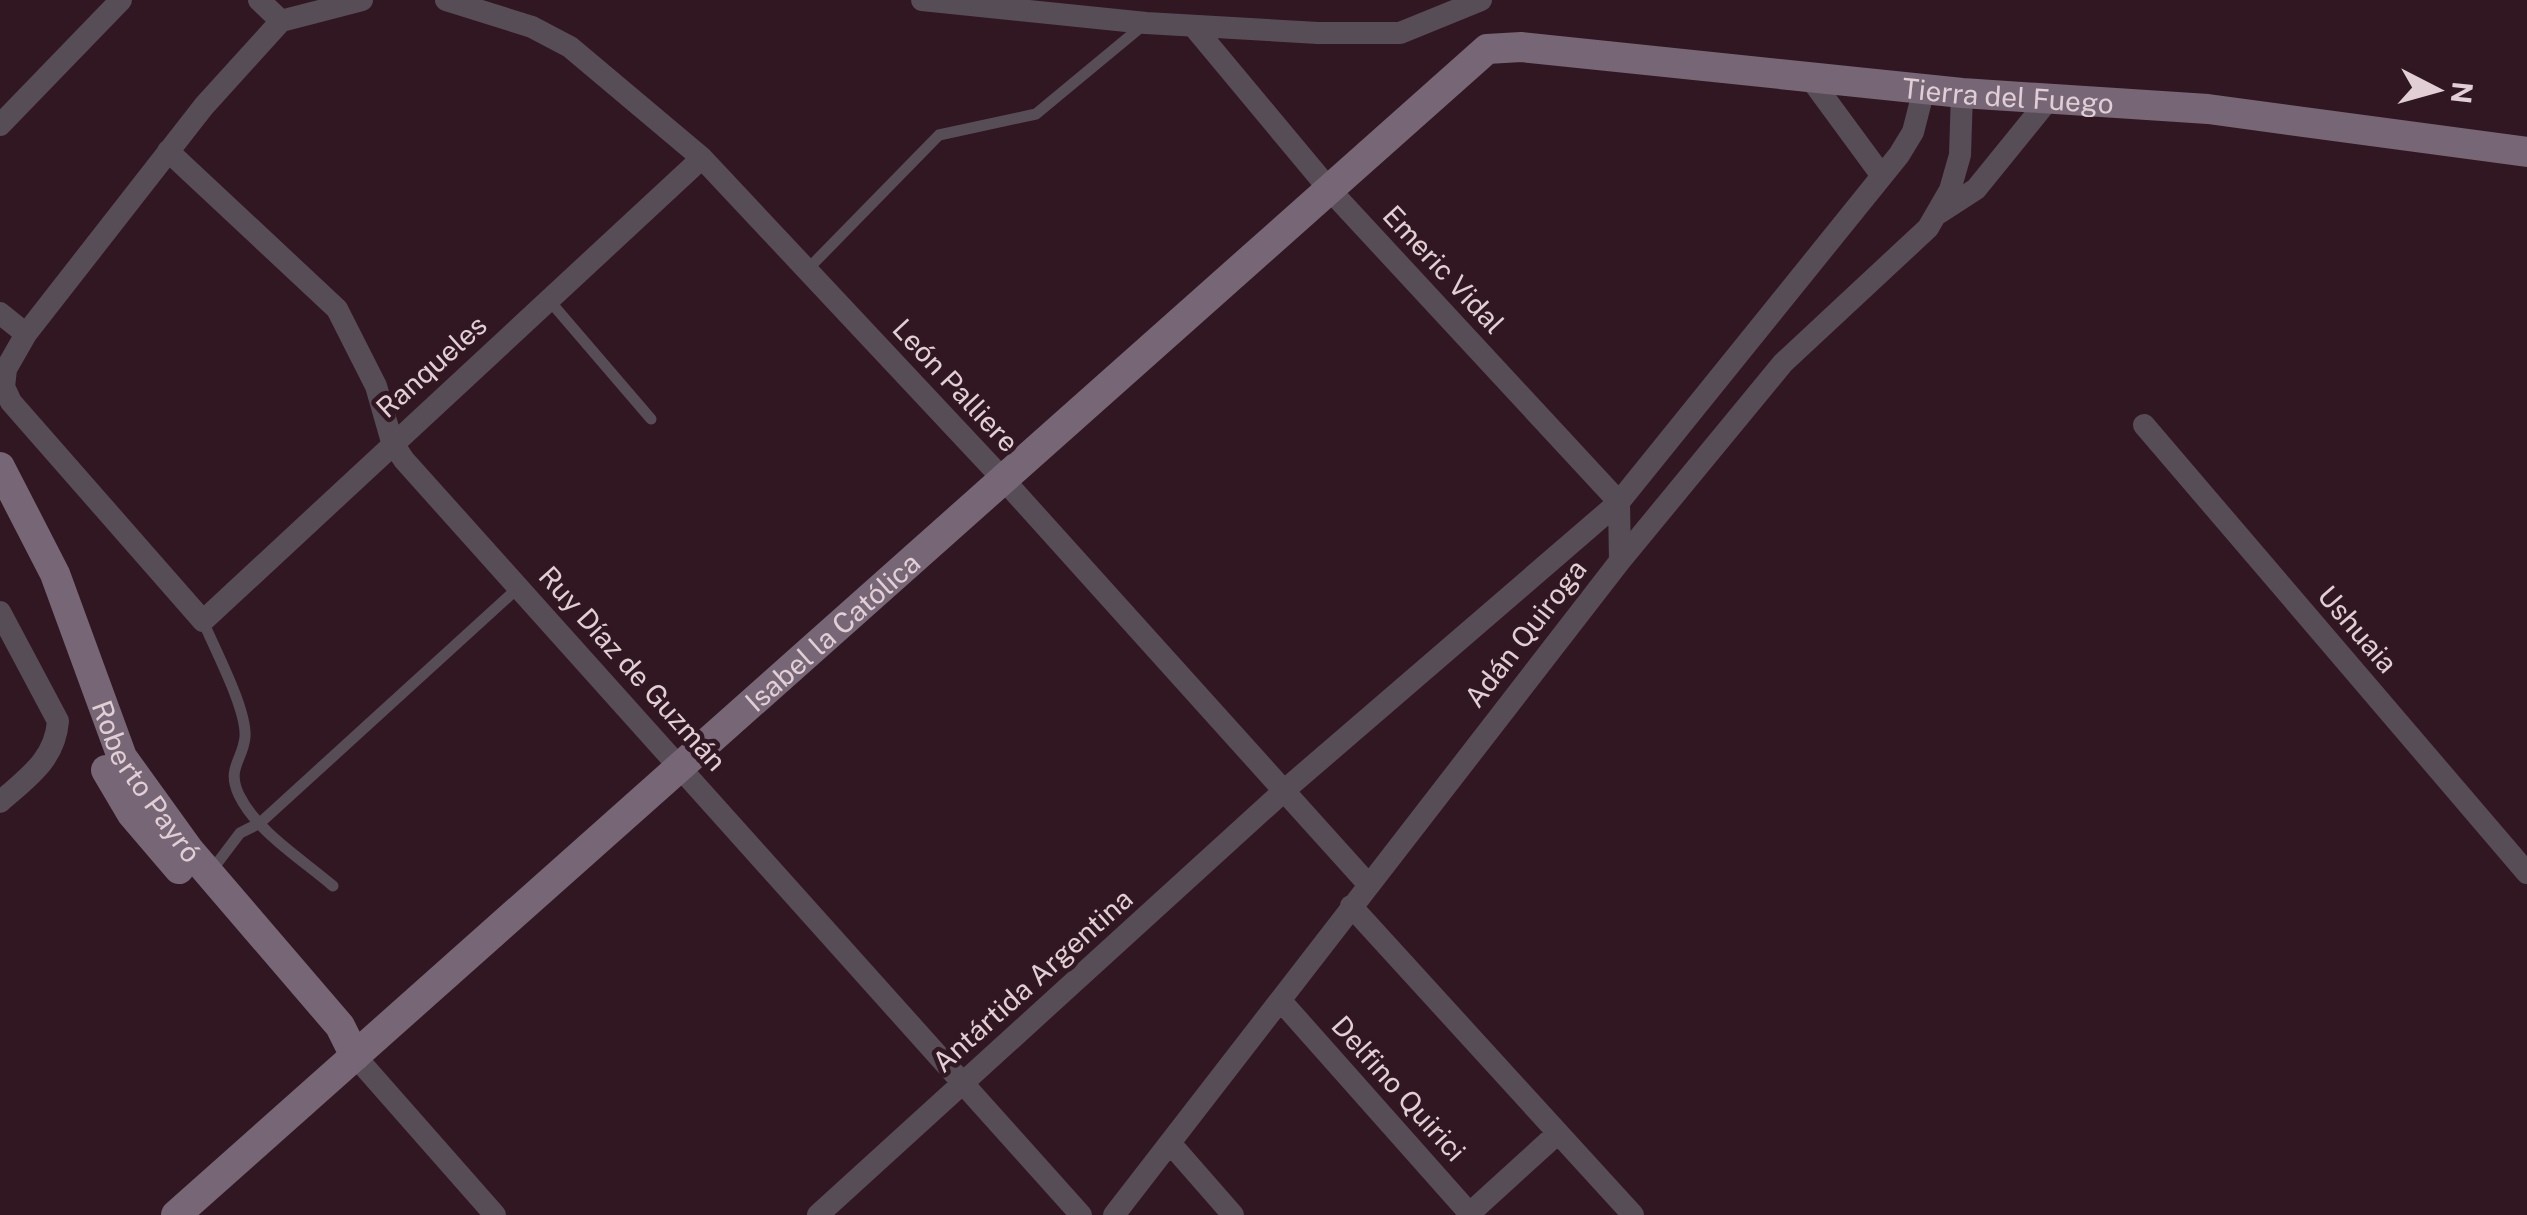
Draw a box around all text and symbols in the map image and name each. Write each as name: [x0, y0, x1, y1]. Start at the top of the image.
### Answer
north arrow: [2387, 40, 2487, 140]
street label: Tierra del Fuego: [1901, 70, 2115, 119]
text: N: [2445, 80, 2480, 105]
street label: Emeric Vidal: [1376, 198, 1512, 340]
street label: Ranqueles: [369, 308, 493, 424]
street label: León Palliere: [886, 312, 1026, 458]
street label: Isabel la Católica: [738, 545, 926, 718]
street label: Adán Quiroga: [1457, 553, 1593, 713]
street label: Ruy Díaz de Guzmán: [533, 559, 733, 777]
street label: Ushuaia: [2311, 579, 2405, 679]
street label: Roberto Payró: [86, 695, 208, 869]
street label: Antártida Argentina: [925, 882, 1139, 1078]
street label: Delfino Quirici: [1325, 1009, 1473, 1167]

